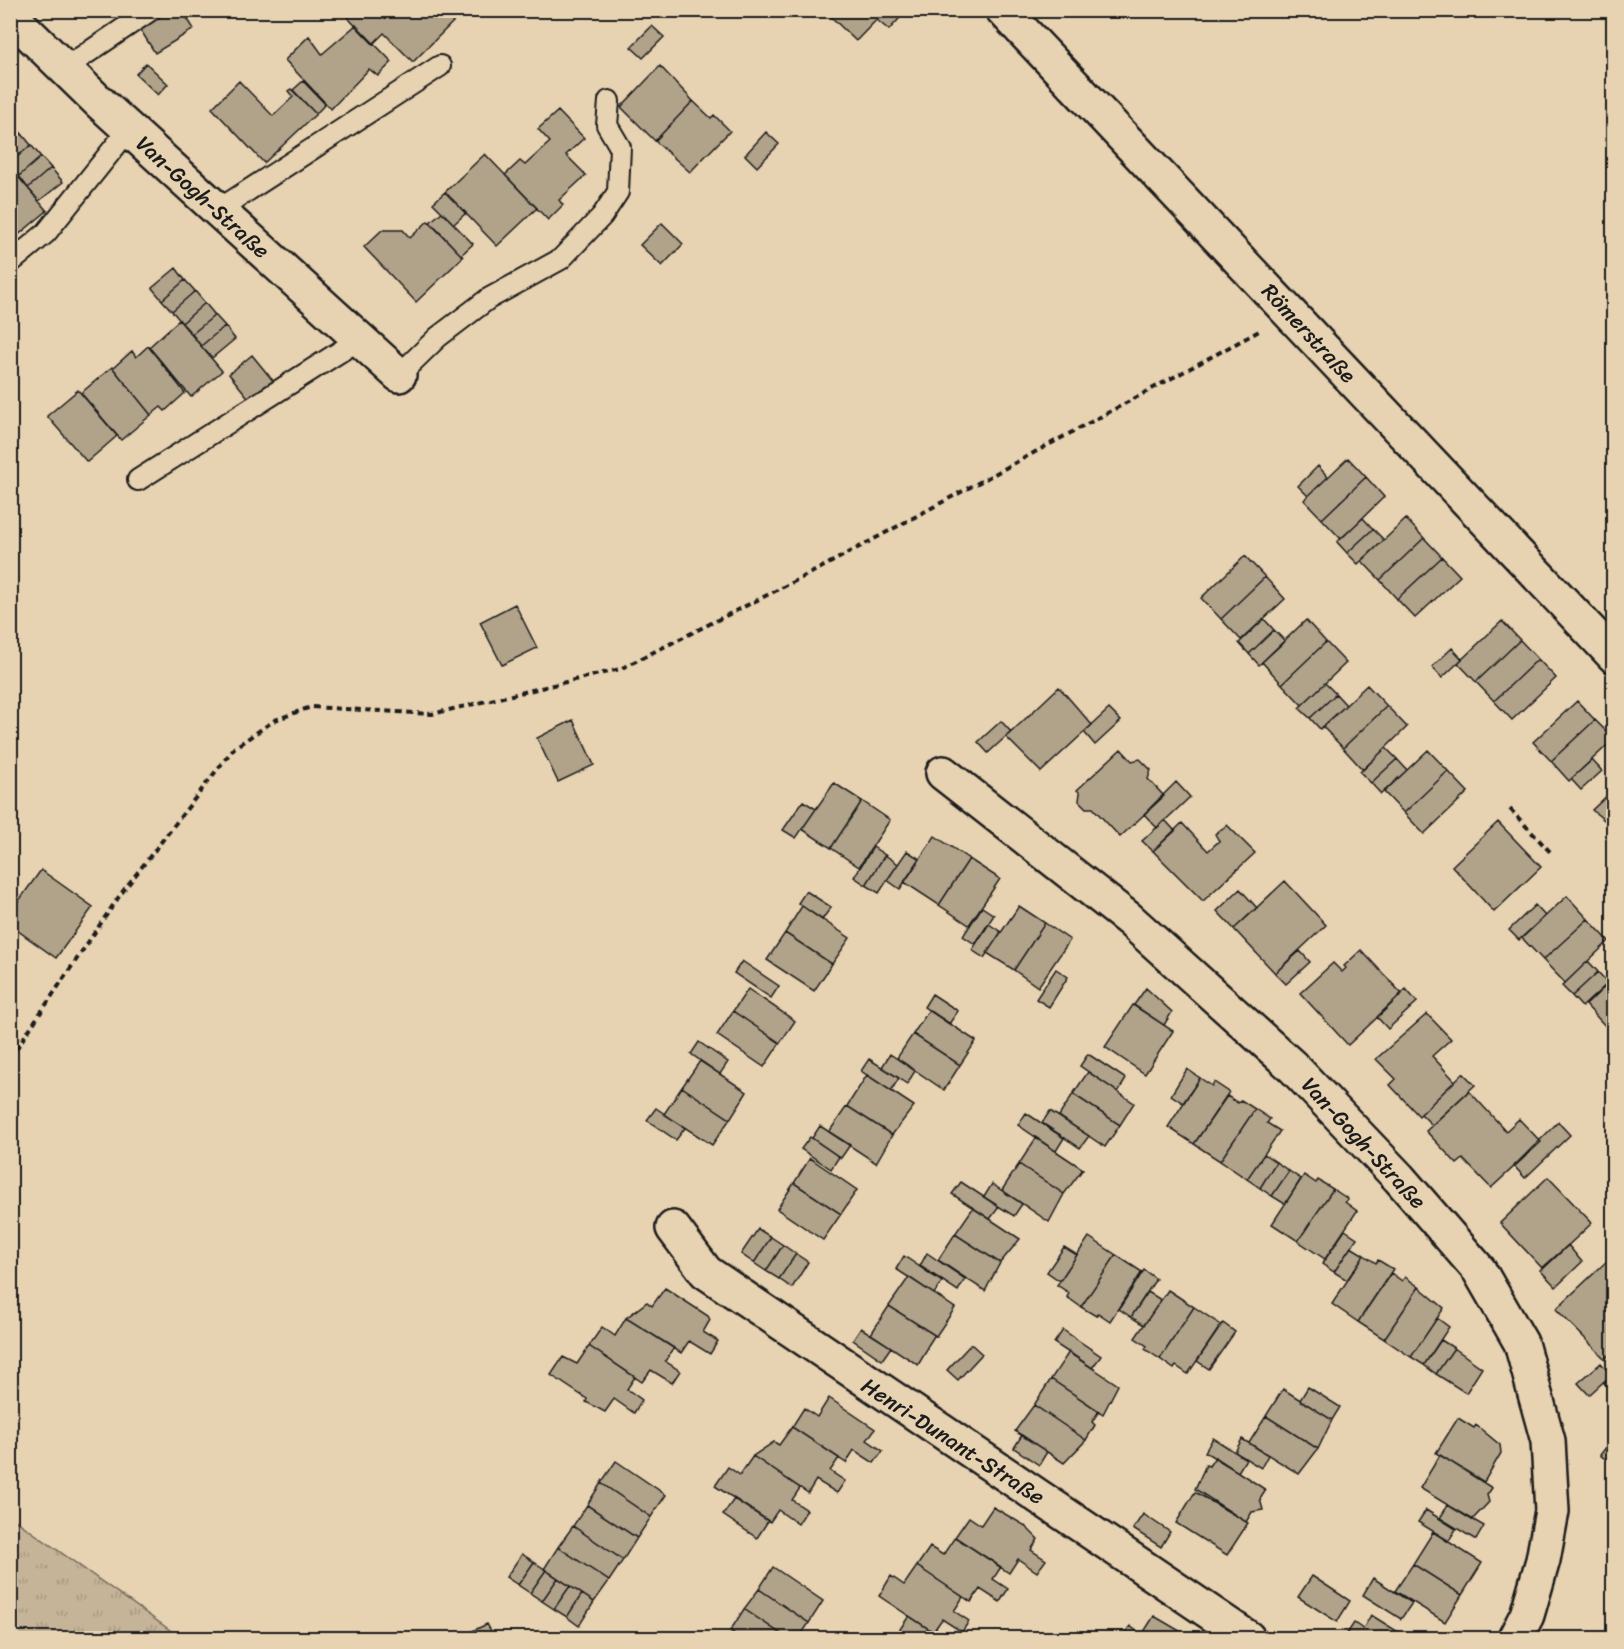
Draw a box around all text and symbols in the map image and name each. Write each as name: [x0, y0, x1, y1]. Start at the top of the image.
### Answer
street label: Van-Gogh-Straße: [127, 126, 279, 268]
street label: Römerstraße: [1252, 274, 1367, 393]
street label: Van-Gogh-Straße: [1292, 1067, 1436, 1219]
street label: Henri-Dunant-Straße: [853, 1367, 1053, 1515]

